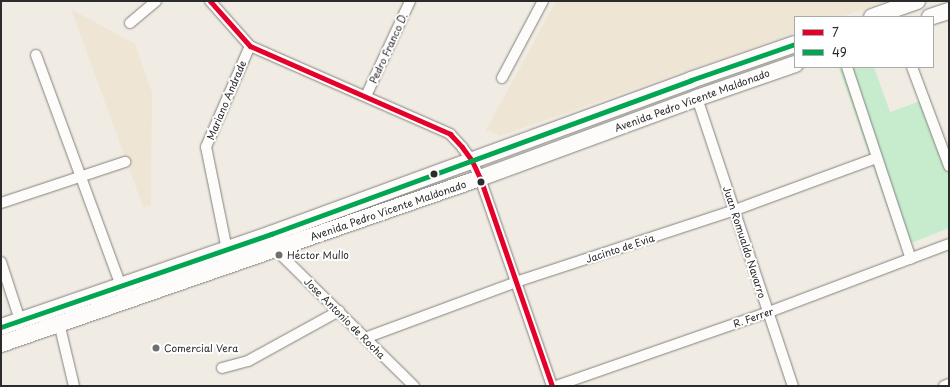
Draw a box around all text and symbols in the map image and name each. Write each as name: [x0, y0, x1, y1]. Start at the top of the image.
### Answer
street label: Pedro Franco D.: [366, 11, 410, 85]
legend: [794, 16, 934, 68]
text: 7: [832, 23, 839, 41]
text: 49: [832, 43, 847, 61]
street label: Mariano Andrade: [204, 59, 248, 141]
street label: Avenida Pedro Vicente Maldonado: [613, 66, 771, 134]
unlabelled marker: [429, 169, 439, 179]
unlabelled marker: [476, 177, 486, 187]
street label: Avenida Pedro Vicente Maldonado: [309, 178, 467, 242]
street label: Juan Romualdo Navarro: [721, 185, 769, 299]
street label: Jacinto de Evia: [584, 231, 656, 265]
place label: Héctor Mullo: [287, 249, 349, 261]
marker: Héctor Mullo: [274, 250, 284, 260]
street label: Jose Antonio de Rocha: [302, 275, 388, 361]
street label: R. Ferrer: [731, 304, 775, 330]
place label: Comercial Vera: [164, 342, 238, 354]
marker: Comercial Vera: [151, 343, 161, 353]

